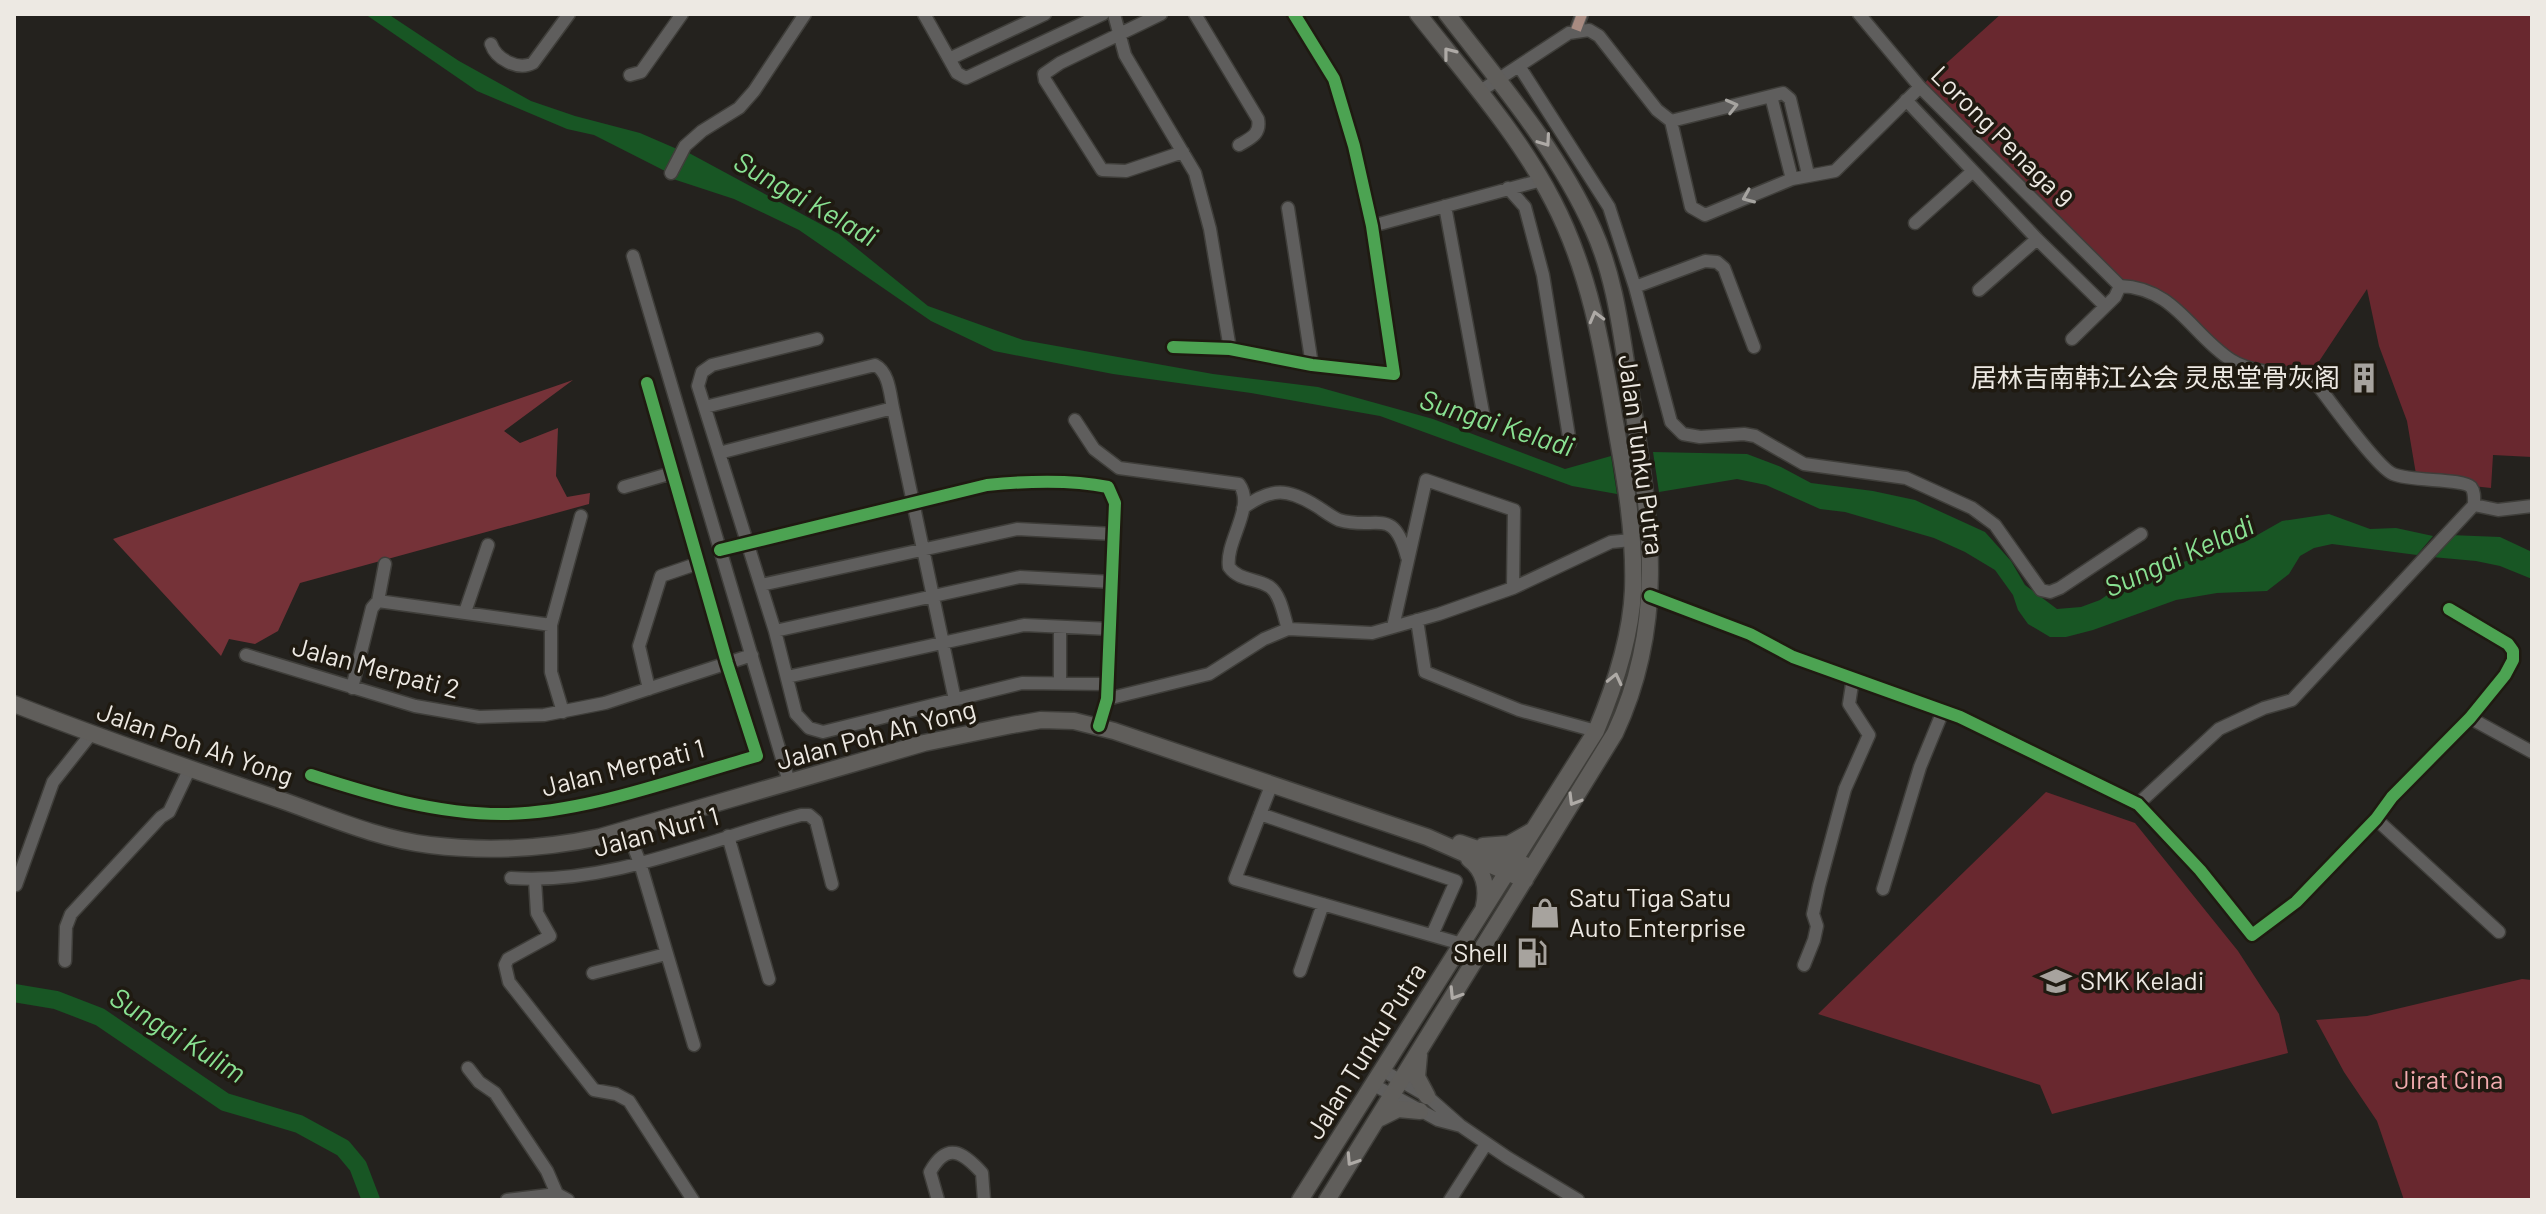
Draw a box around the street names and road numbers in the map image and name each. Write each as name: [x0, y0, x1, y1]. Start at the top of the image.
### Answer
street label: Lorong Penaga 9: [1926, 59, 2080, 213]
street label: Jalan Tunku Putra: [1613, 353, 1672, 557]
street label: Jalan Merpati 2: [290, 629, 463, 704]
street label: Jalan Poh Ah Yong: [772, 692, 979, 775]
street label: Jalan Poh Ah Yong: [93, 695, 298, 791]
street label: Jalan Merpati 1: [538, 731, 707, 802]
street label: Jalan Nuri 1: [589, 799, 722, 862]
street label: Jalan Tunku Putra: [1298, 956, 1431, 1144]

